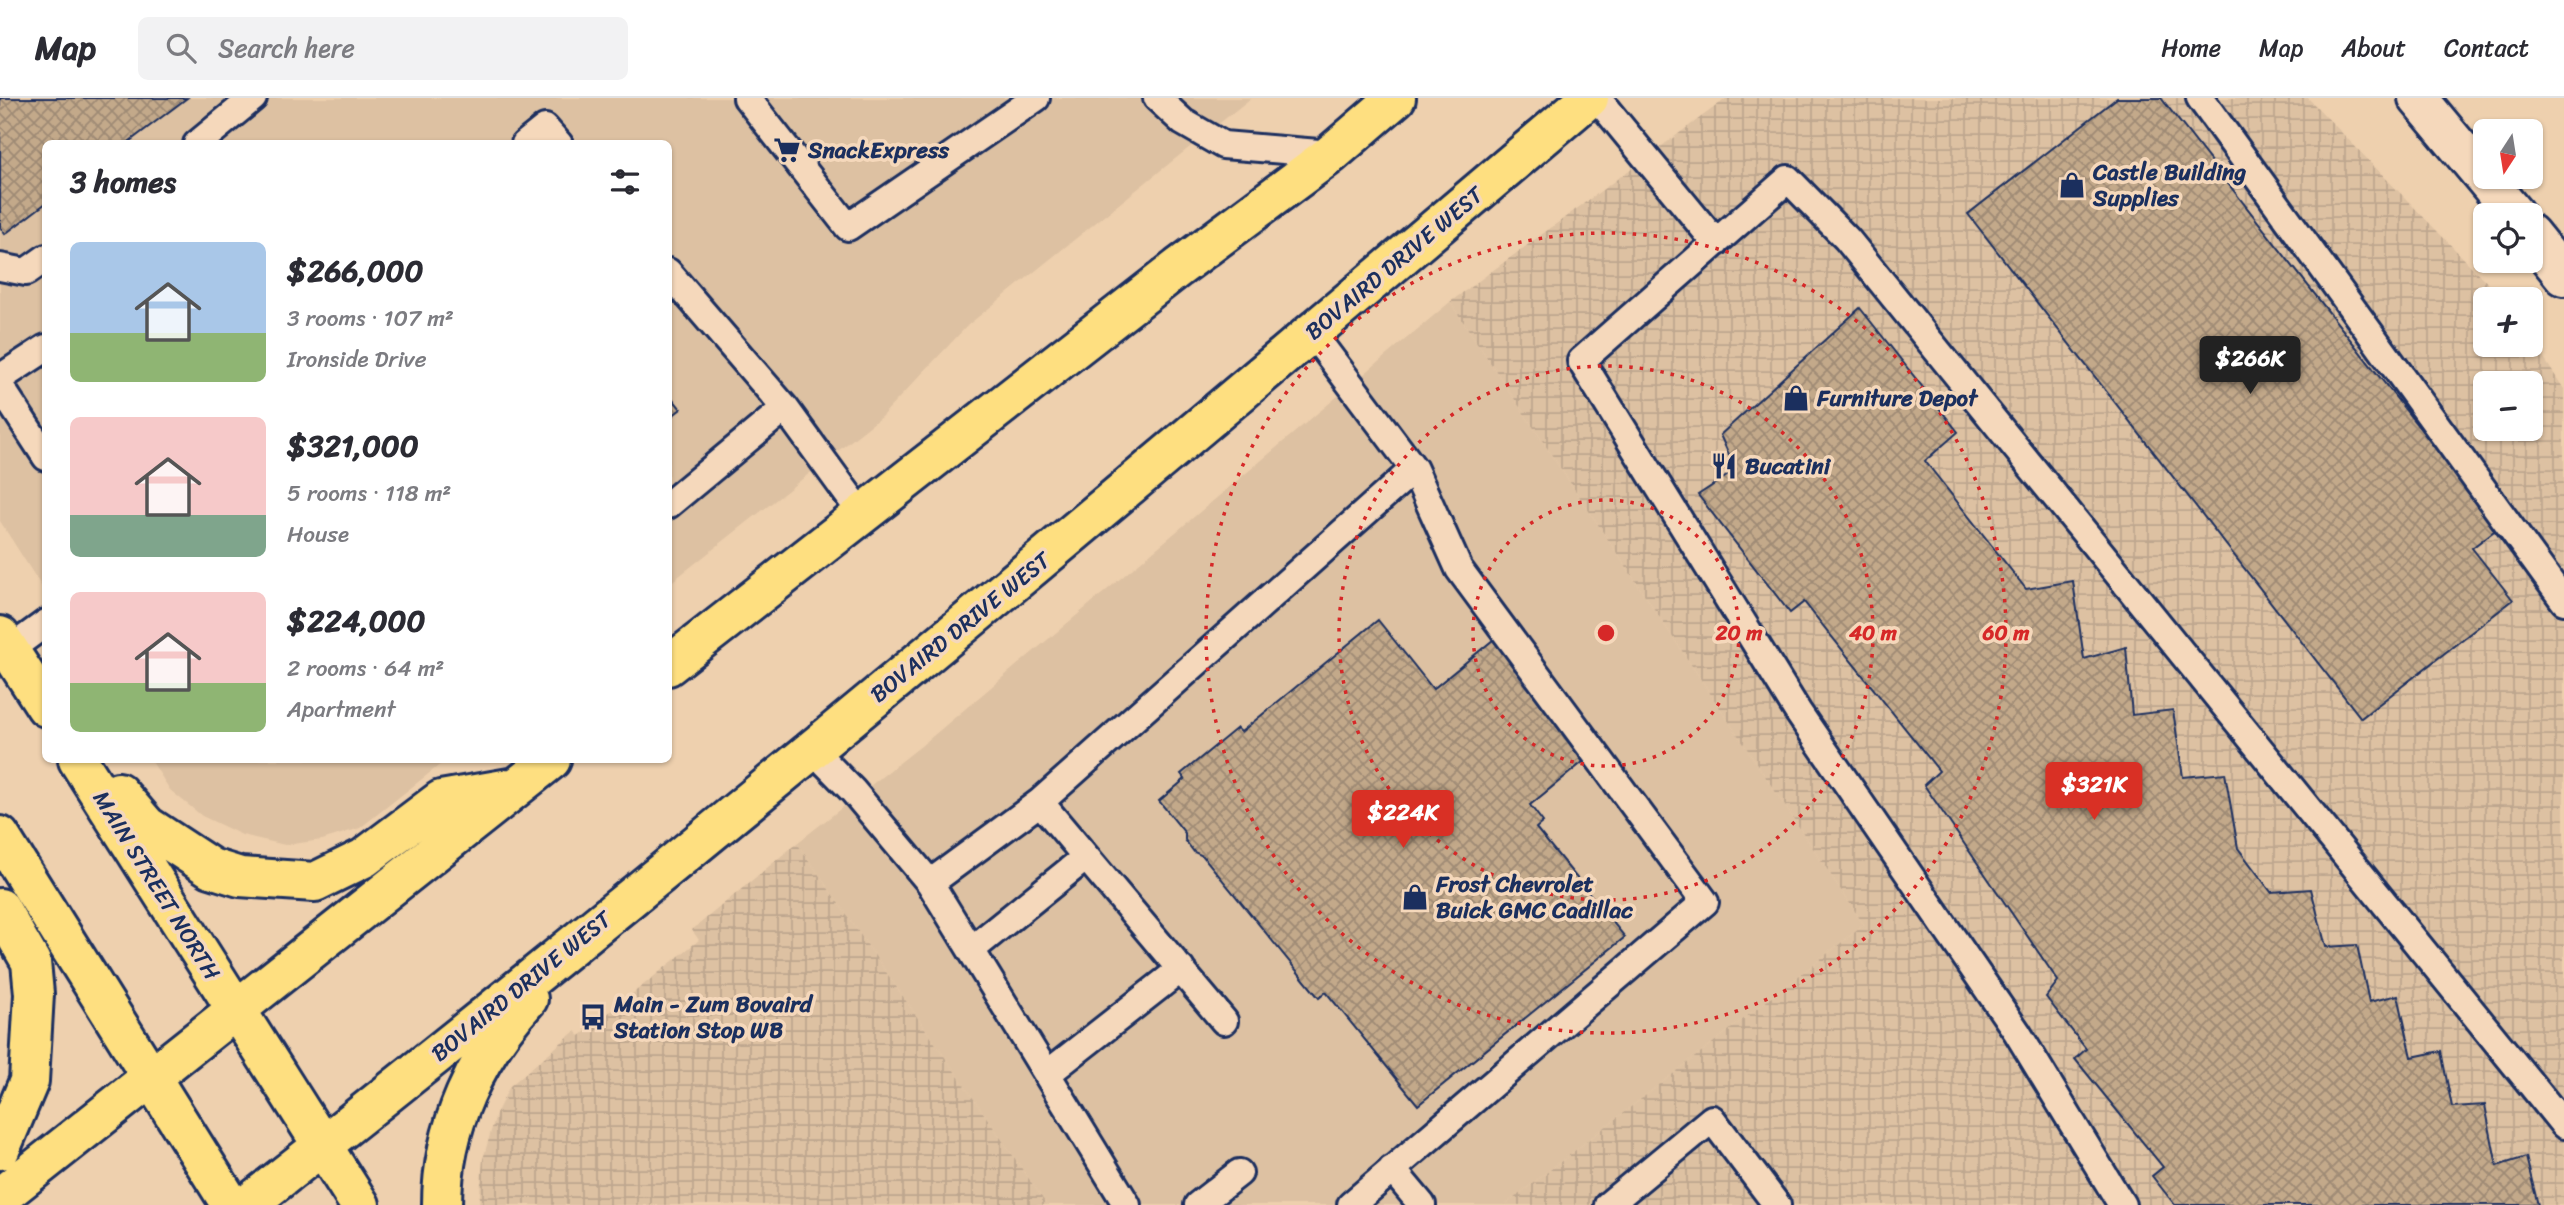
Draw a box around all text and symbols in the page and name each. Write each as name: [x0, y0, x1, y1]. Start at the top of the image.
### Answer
search box: [138, 17, 628, 80]
text: Map: [35, 19, 96, 77]
text: Search here: [218, 25, 355, 71]
text: Home: [2161, 27, 2221, 69]
text: Map: [2259, 27, 2303, 69]
text: About: [2341, 27, 2406, 69]
text: Contact: [2444, 27, 2529, 69]
icon: search: [162, 29, 200, 67]
north arrow: [2473, 119, 2543, 189]
map controls: [2473, 119, 2543, 441]
place label: SnackExpress: [807, 130, 950, 171]
supermarket icon: SnackExpress: [772, 135, 802, 165]
place label: Castle Building Supplies: [2092, 152, 2247, 219]
text: 3 homes: [70, 155, 176, 209]
icon: filters: [606, 163, 644, 201]
shop icon: Castle Building Supplies: [2057, 170, 2087, 200]
street label: BOVAIRD DRIVE WEST: [1296, 175, 1494, 351]
button: locate: [2473, 203, 2543, 273]
text: $266,000: [287, 244, 424, 298]
icon: home: [126, 270, 210, 354]
button: +: [2473, 287, 2543, 357]
text: 3 rooms · 107 m²: [287, 298, 454, 339]
pin: $266K: [2201, 336, 2299, 396]
text: $266K: [2216, 338, 2284, 379]
text: Ironside Drive: [287, 339, 427, 380]
button: −: [2473, 371, 2543, 441]
place label: Furniture Depot: [1816, 378, 1979, 419]
shop icon: Furniture Depot: [1781, 383, 1811, 413]
text: $321,000: [287, 419, 419, 473]
icon: home: [126, 445, 210, 529]
place label: Bucatini: [1745, 446, 1832, 487]
restaurant icon: Bucatini: [1709, 451, 1739, 481]
text: 5 rooms · 118 m²: [287, 473, 451, 514]
text: House: [287, 514, 349, 555]
street label: BOVAIRD DRIVE WEST: [861, 540, 1061, 714]
text: $224,000: [287, 594, 426, 648]
text: 20 m: [1715, 614, 1763, 652]
text: 40 m: [1848, 614, 1898, 652]
text: 60 m: [1982, 614, 2030, 652]
icon: home: [126, 620, 210, 704]
centre of rings: [1594, 621, 1618, 645]
text: 2 rooms · 64 m²: [287, 648, 444, 689]
text: Apartment: [287, 689, 396, 730]
pin: $321K: [2045, 762, 2143, 822]
text: $321K: [2061, 764, 2127, 805]
street label: MAIN STREET NORTH: [82, 782, 232, 989]
pin: $224K: [1354, 790, 1452, 850]
text: $224K: [1368, 792, 1438, 833]
place label: Frost Chevrolet Buick GMC Cadillac: [1435, 864, 1633, 931]
shop icon: Frost Chevrolet Buick GMC Cadillac: [1400, 882, 1430, 912]
street label: BOVAIRD DRIVE WEST: [422, 899, 622, 1073]
place label: Main - Zum Bovaird Station Stop WB: [613, 984, 814, 1051]
bus stop icon: Main - Zum Bovaird Station Stop WB: [578, 1002, 608, 1032]

